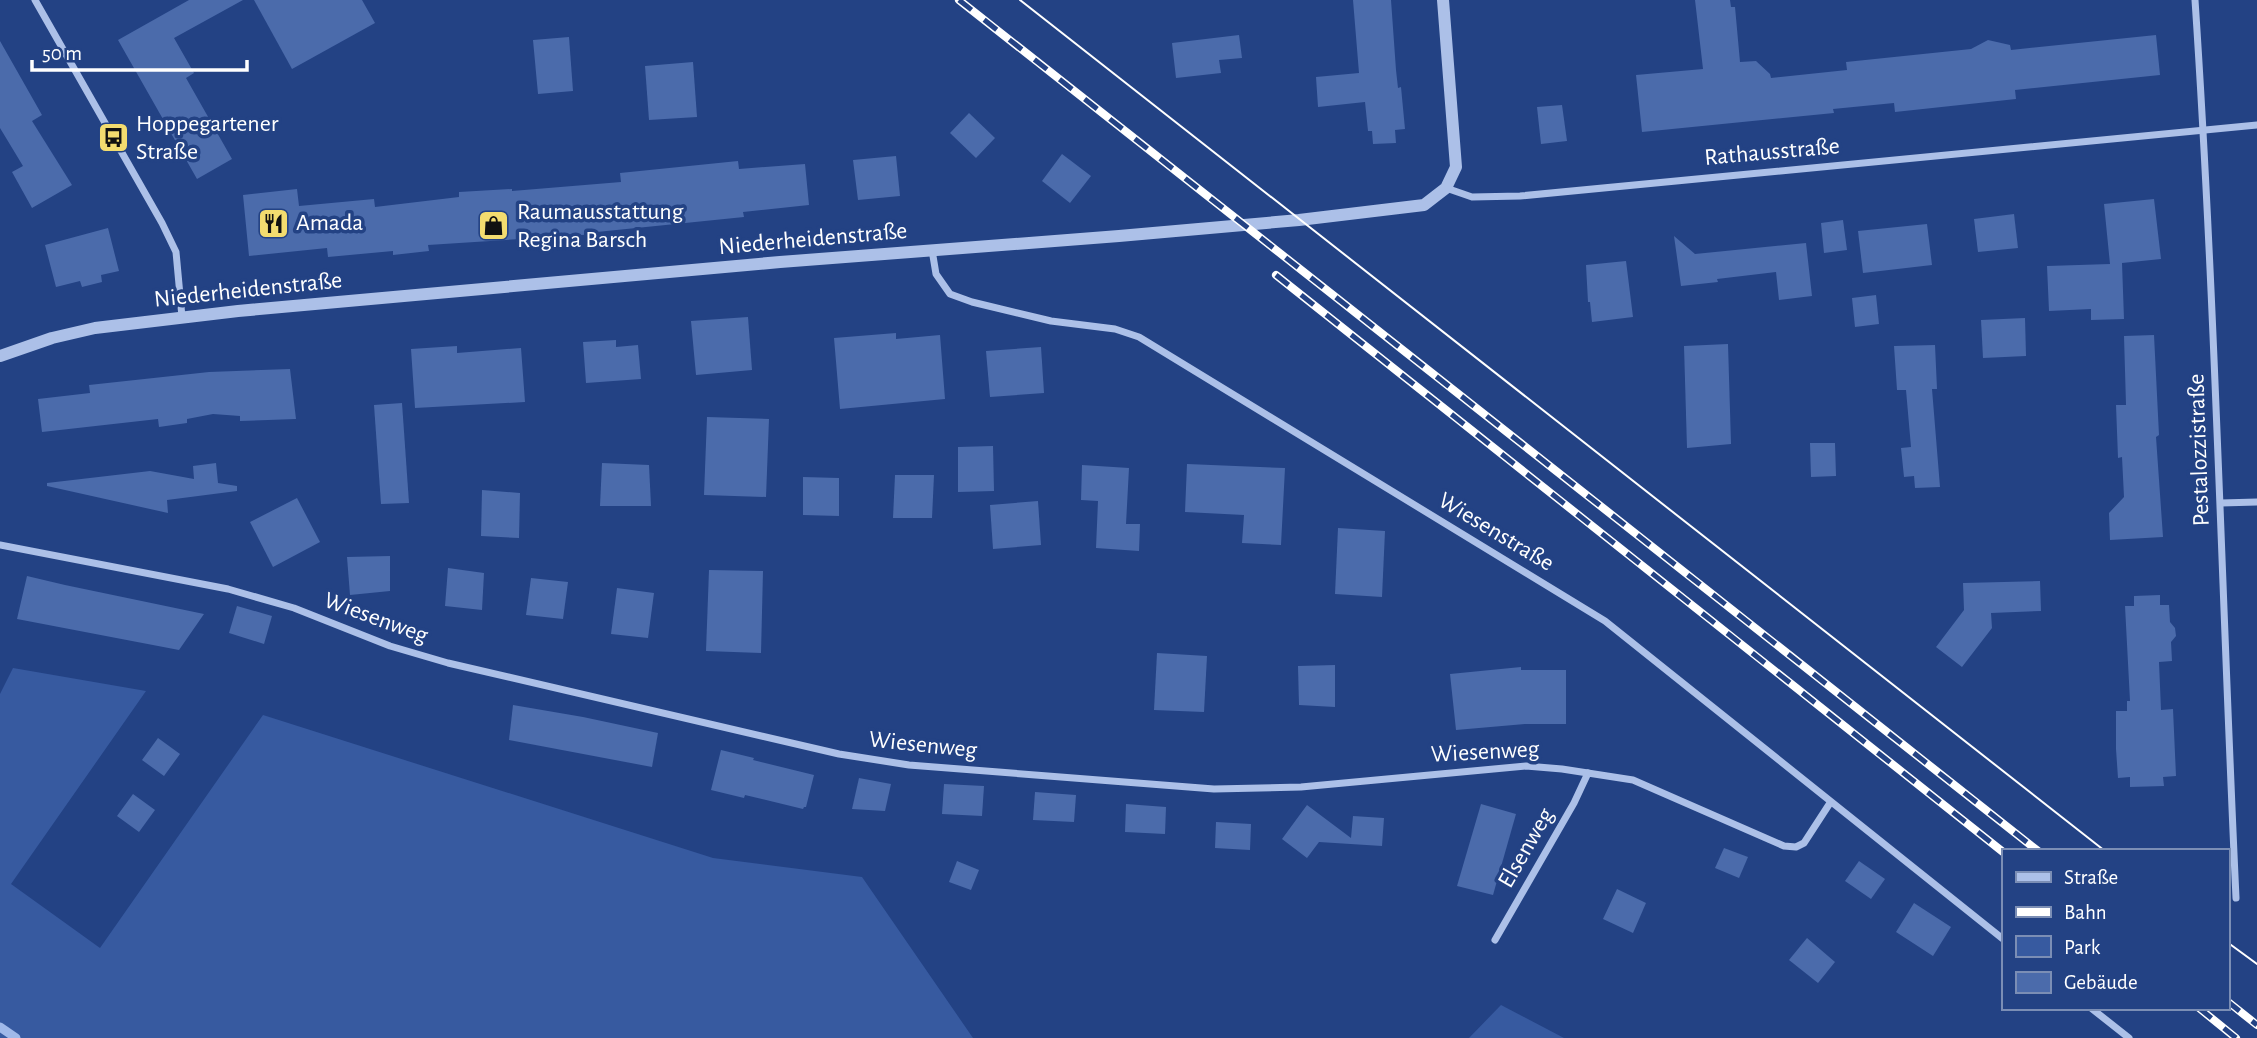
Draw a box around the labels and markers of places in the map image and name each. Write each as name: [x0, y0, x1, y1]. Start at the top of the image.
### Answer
place label: Hoppegartener Straße: [136, 112, 279, 164]
bus stop icon: Hoppegartener Straße: [96, 121, 130, 155]
place label: Raumausstattung Regina Barsch: [517, 200, 684, 252]
restaurant icon: Amada: [256, 206, 290, 240]
shop icon: Raumausstattung Regina Barsch: [477, 209, 511, 243]
place label: Amada: [296, 211, 363, 235]

